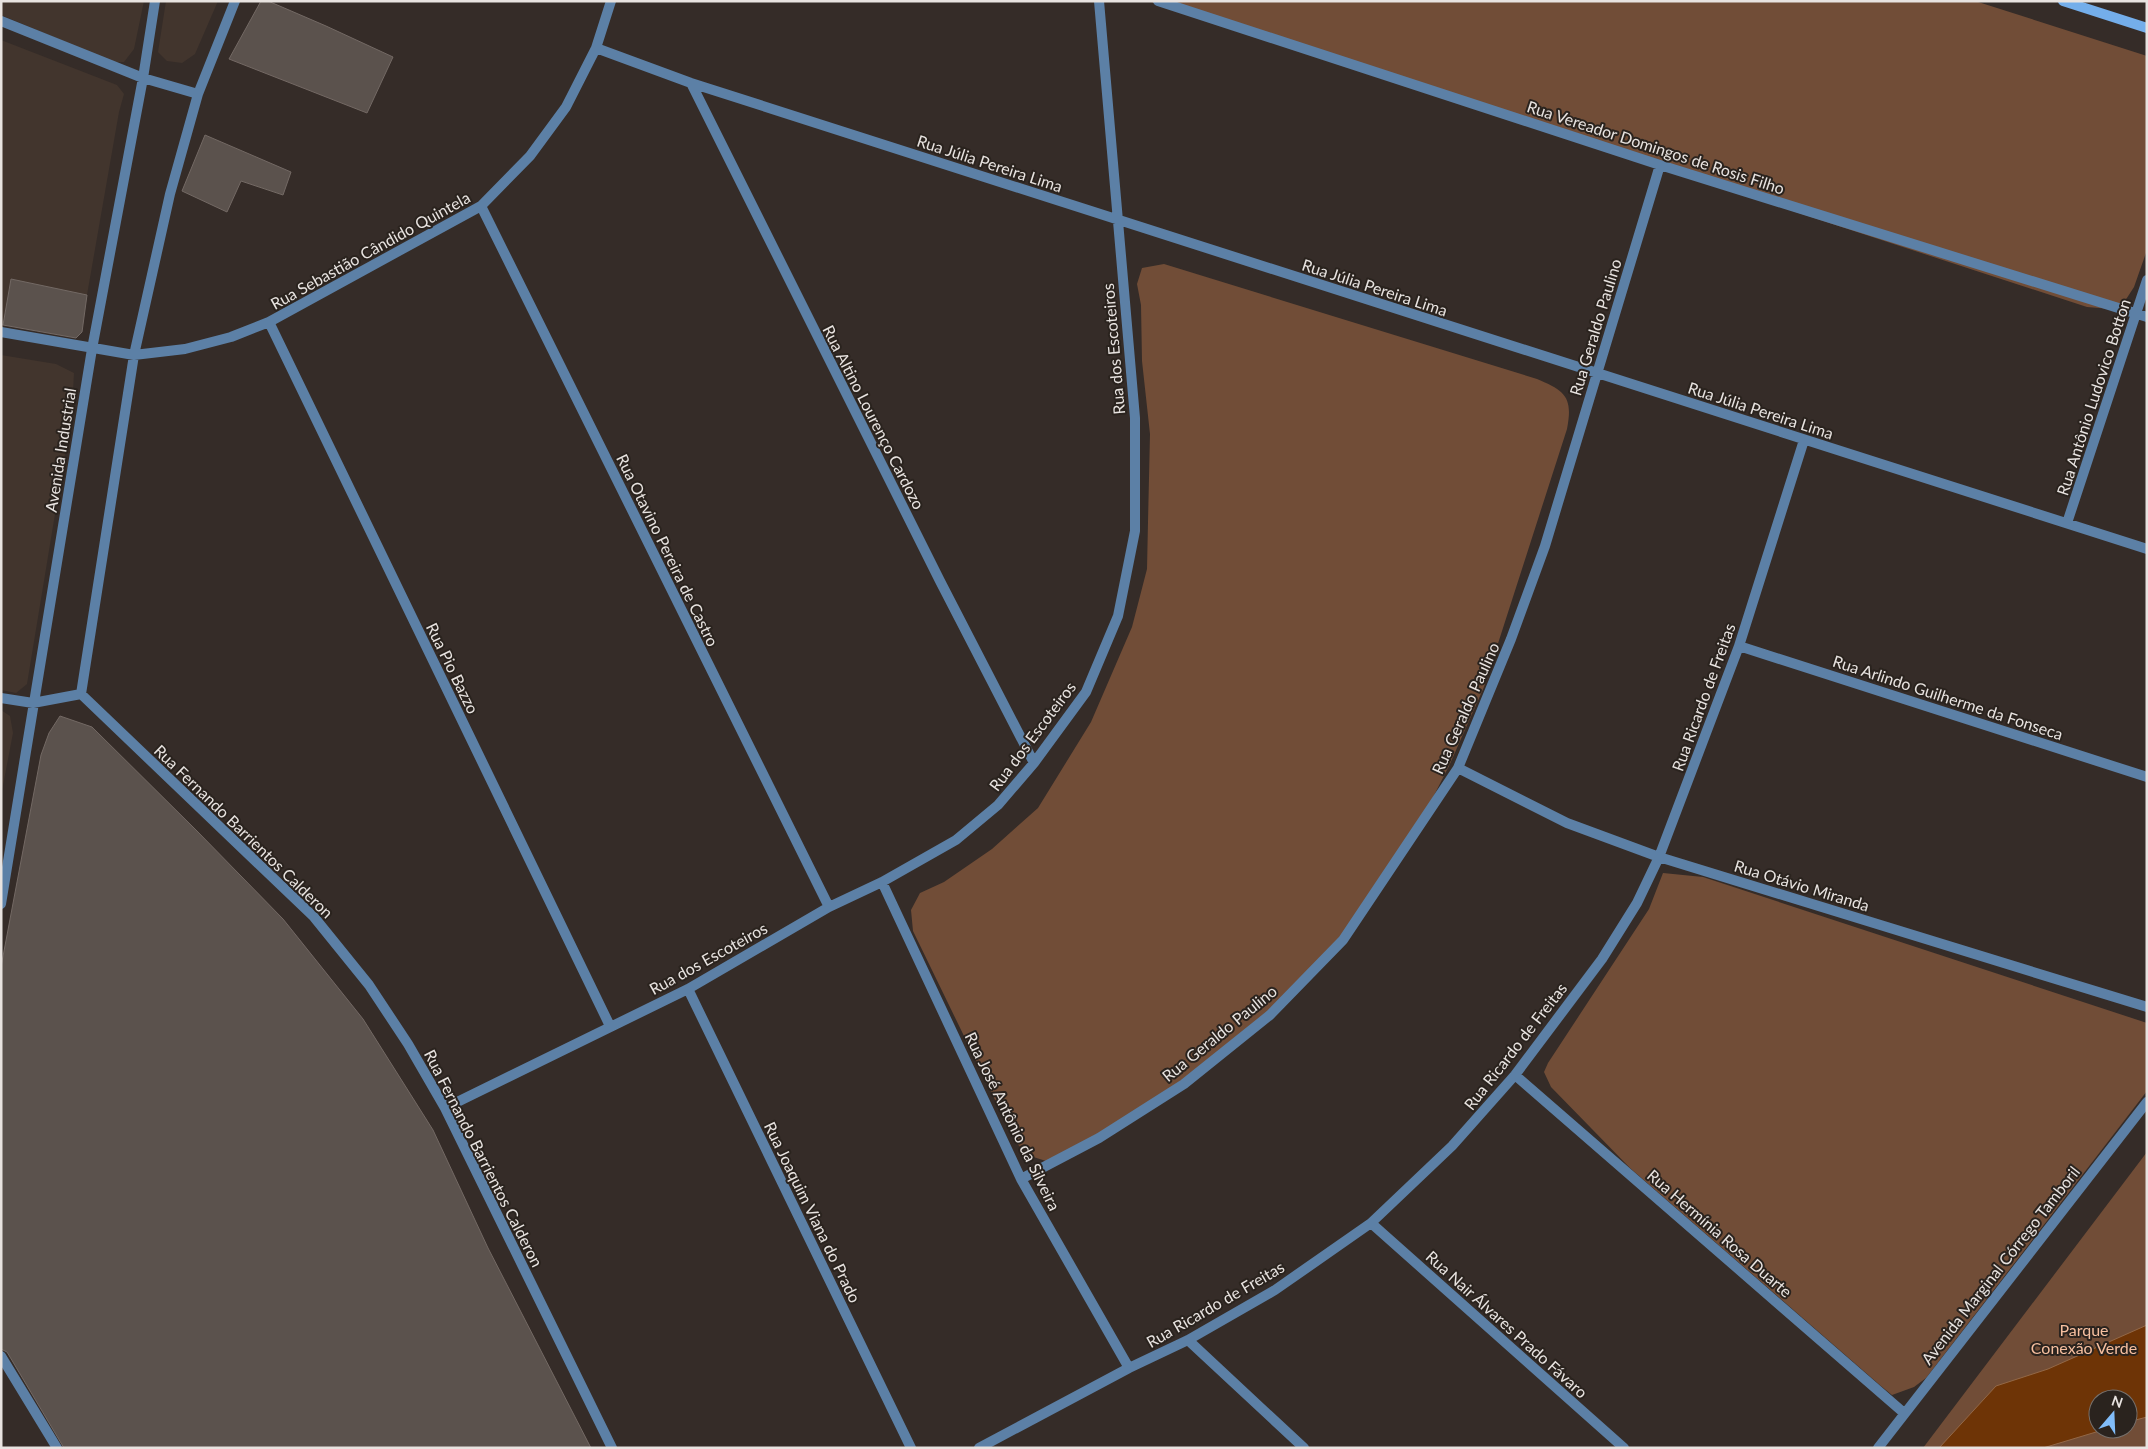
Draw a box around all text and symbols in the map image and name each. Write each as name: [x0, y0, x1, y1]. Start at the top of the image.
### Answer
street label: Rua Vereador Domingos de Rosis Filho: [1525, 96, 1787, 198]
street label: Rua Júlia Pereira Lima: [915, 131, 1065, 195]
street label: Rua Sebastião Cândido Quintela: [267, 187, 473, 313]
street label: Rua Júlia Pereira Lima: [1300, 255, 1450, 319]
street label: Rua Geraldo Paulino: [1565, 256, 1625, 398]
street label: Rua dos Escoteiros: [1098, 283, 1128, 415]
street label: Rua Antônio Ludovico Botton: [2052, 296, 2134, 498]
street label: Rua Altino Lourenço Cardozo: [819, 322, 929, 512]
street label: Rua Júlia Pereira Lima: [1686, 378, 1836, 442]
street label: Avenida Industrial: [41, 386, 79, 514]
street label: Rua Otavino Pereira de Castro: [613, 451, 723, 649]
street label: Rua Pio Bazzo: [423, 619, 483, 717]
street label: Rua Ricardo de Freitas: [1667, 620, 1739, 774]
street label: Rua Geraldo Paulino: [1427, 639, 1503, 777]
street label: Rua Arlindo Guilherme da Fonseca: [1831, 651, 2065, 743]
street label: Rua dos Escoteiros: [985, 678, 1079, 794]
street label: Rua Fernando Barrientos Calderon: [151, 740, 337, 922]
street label: Rua Otávio Miranda: [1732, 855, 1872, 915]
street label: Rua dos Escoteiros: [646, 918, 770, 998]
street label: Rua Ricardo de Freitas: [1460, 979, 1571, 1113]
street label: Rua Geraldo Paulino: [1158, 981, 1280, 1085]
street label: Rua José Antônio da Silveira: [961, 1029, 1065, 1213]
street label: Rua Fernando Barrientos Calderon: [421, 1046, 547, 1270]
street label: Rua Joaquim Viana do Prado: [761, 1118, 865, 1306]
street label: Avenida Marginal Córrego Tamboril: [1917, 1162, 2083, 1368]
street label: Rua Hermínia Rosa Duarte: [1644, 1165, 1796, 1301]
street label: Rua Nair Álvares Prado Fávaro: [1422, 1246, 1592, 1402]
street label: Rua Ricardo de Freitas: [1143, 1257, 1287, 1351]
park label: Parque Conexão Verde: [2031, 1320, 2137, 1357]
north arrow: [2088, 1389, 2138, 1439]
text: N: [2110, 1391, 2125, 1411]

